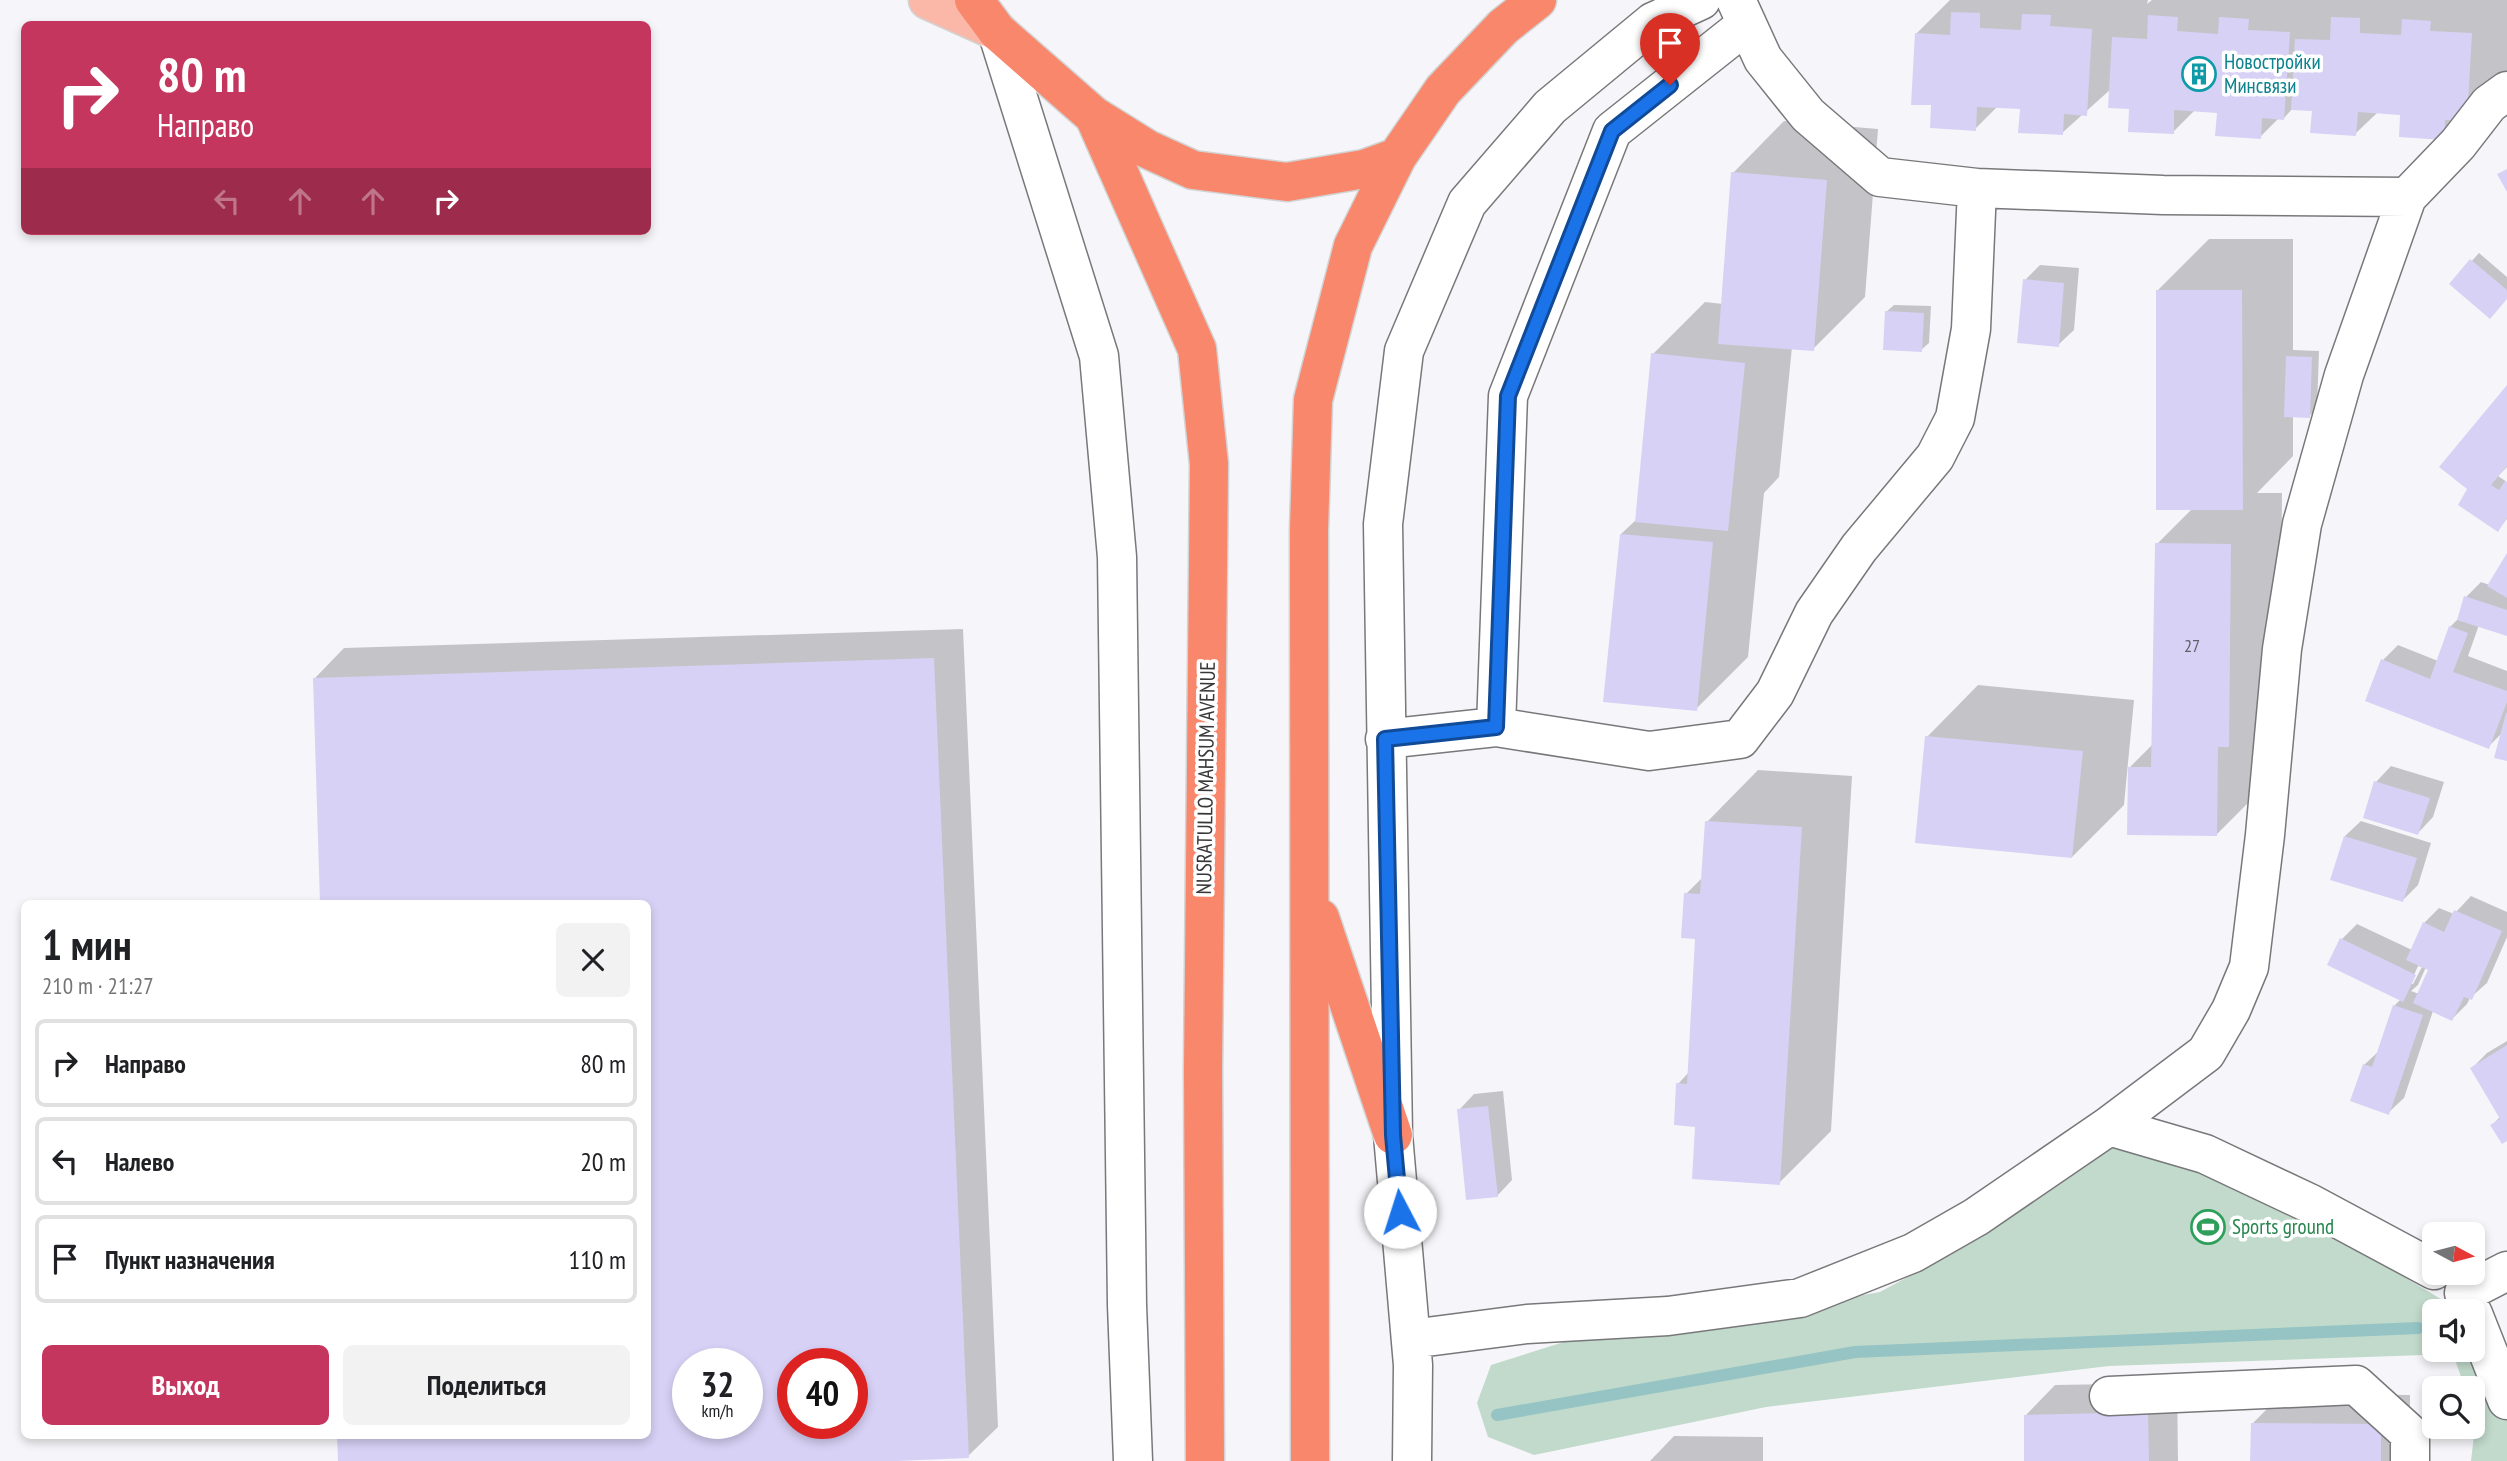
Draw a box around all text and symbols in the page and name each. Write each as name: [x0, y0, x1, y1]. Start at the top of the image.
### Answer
pin: [1640, 13, 1700, 85]
icon: arrive: [1651, 24, 1689, 62]
text: 80 m: [157, 42, 246, 106]
place label: Новостройки Минсвязи: [2224, 48, 2321, 99]
icon: right: [42, 49, 133, 140]
building icon: Новостройки Минсвязи: [2180, 55, 2218, 93]
text: Направо: [157, 104, 254, 146]
icon: left: [208, 182, 246, 220]
icon: ahead: [281, 182, 319, 220]
icon: ahead: [354, 182, 392, 220]
icon: right: [427, 182, 465, 220]
house number: 27: [2184, 634, 2200, 657]
street label: NUSRATULLO MAHSUM AVENUE: [1190, 661, 1221, 895]
text: 1 мин: [42, 917, 132, 972]
button: close: [556, 923, 630, 997]
text: 210 m · 21:27: [42, 971, 154, 1000]
icon: right: [46, 1044, 84, 1082]
text: Направо: [105, 1047, 186, 1080]
text: 80 m: [580, 1047, 626, 1080]
icon: left: [46, 1142, 84, 1180]
text: Налево: [105, 1145, 174, 1178]
text: 20 m: [580, 1145, 626, 1178]
position arrow: [1363, 1175, 1437, 1249]
sports icon: Sports ground: [2189, 1208, 2227, 1246]
place label: Sports ground: [2232, 1213, 2334, 1240]
north arrow: [2422, 1222, 2485, 1284]
map controls: [2422, 1222, 2485, 1439]
icon: arrive: [46, 1240, 84, 1278]
text: Пункт назначения: [105, 1243, 275, 1276]
text: 110 m: [568, 1243, 626, 1276]
button: sound: [2422, 1299, 2485, 1362]
button: Выход: [42, 1345, 329, 1425]
button: Поделиться: [343, 1345, 630, 1425]
speed limit sign: 40: [777, 1348, 868, 1439]
text: 32: [701, 1361, 734, 1407]
button: search: [2422, 1376, 2485, 1439]
text: km/h: [702, 1399, 733, 1422]

